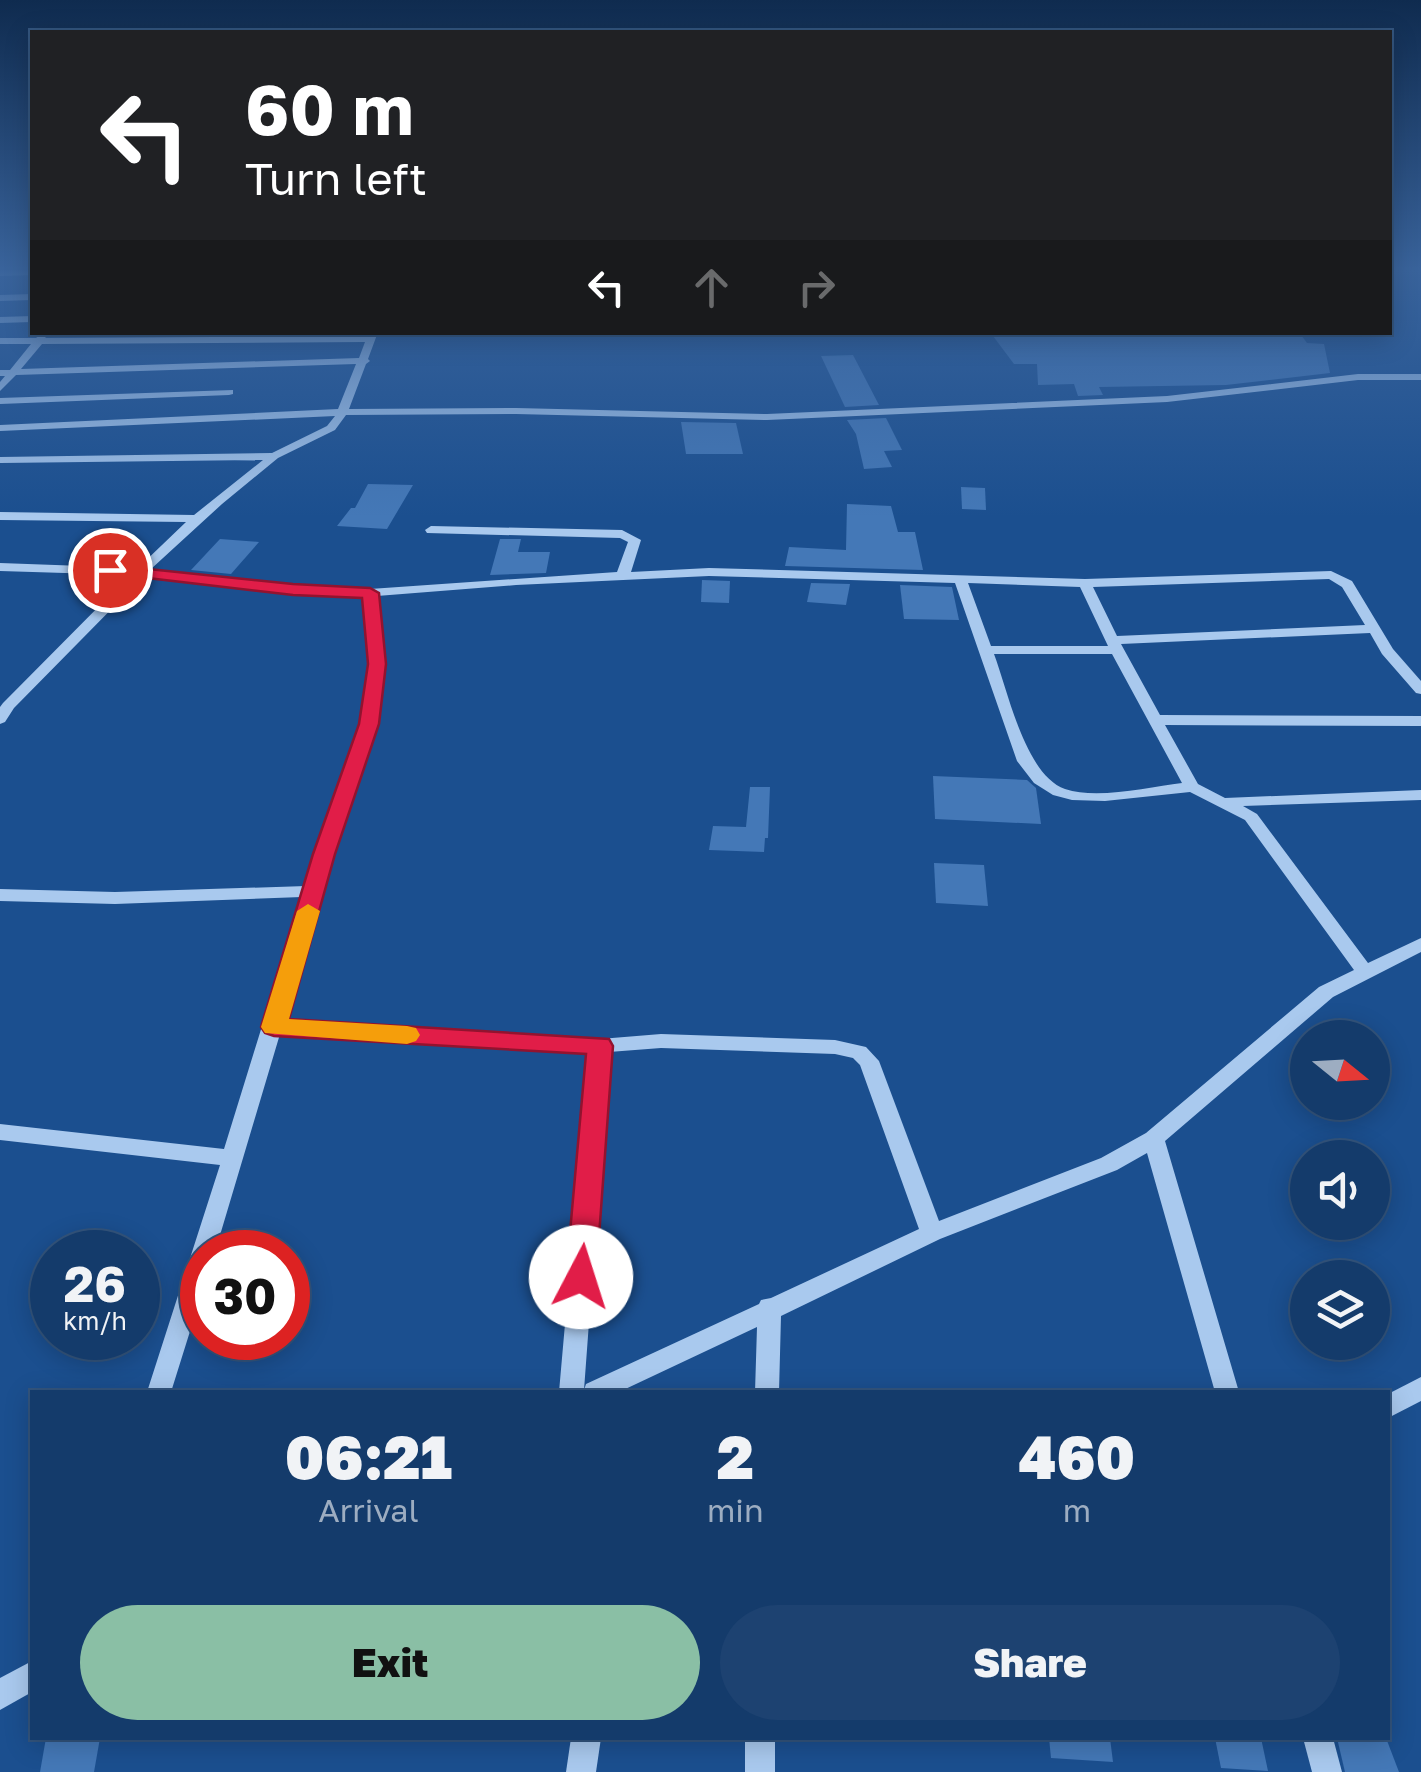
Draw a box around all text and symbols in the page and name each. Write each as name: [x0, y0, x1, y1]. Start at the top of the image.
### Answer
text: 60 m: [245, 66, 414, 150]
icon: left: [80, 70, 210, 200]
text: Turn left: [245, 151, 427, 205]
icon: left: [579, 260, 634, 315]
icon: ahead: [684, 260, 739, 315]
icon: right: [789, 260, 844, 315]
pin: [68, 528, 153, 613]
icon: arrive: [83, 543, 138, 598]
north arrow: [1290, 1020, 1390, 1120]
map controls: [1290, 1020, 1390, 1360]
button: sound: [1290, 1140, 1390, 1240]
position arrow: [529, 1225, 633, 1329]
speed limit sign: 30: [180, 1230, 310, 1360]
text: 26: [64, 1253, 126, 1313]
button: layers: [1290, 1260, 1390, 1360]
text: km/h: [63, 1305, 127, 1336]
text: 06:21: [285, 1420, 452, 1492]
text: 2: [717, 1420, 754, 1492]
text: 460: [1018, 1420, 1135, 1492]
text: Arrival: [318, 1491, 419, 1529]
text: min: [707, 1491, 764, 1529]
text: m: [1063, 1491, 1091, 1529]
button: Exit: [80, 1605, 700, 1720]
button: Share: [720, 1605, 1340, 1720]

